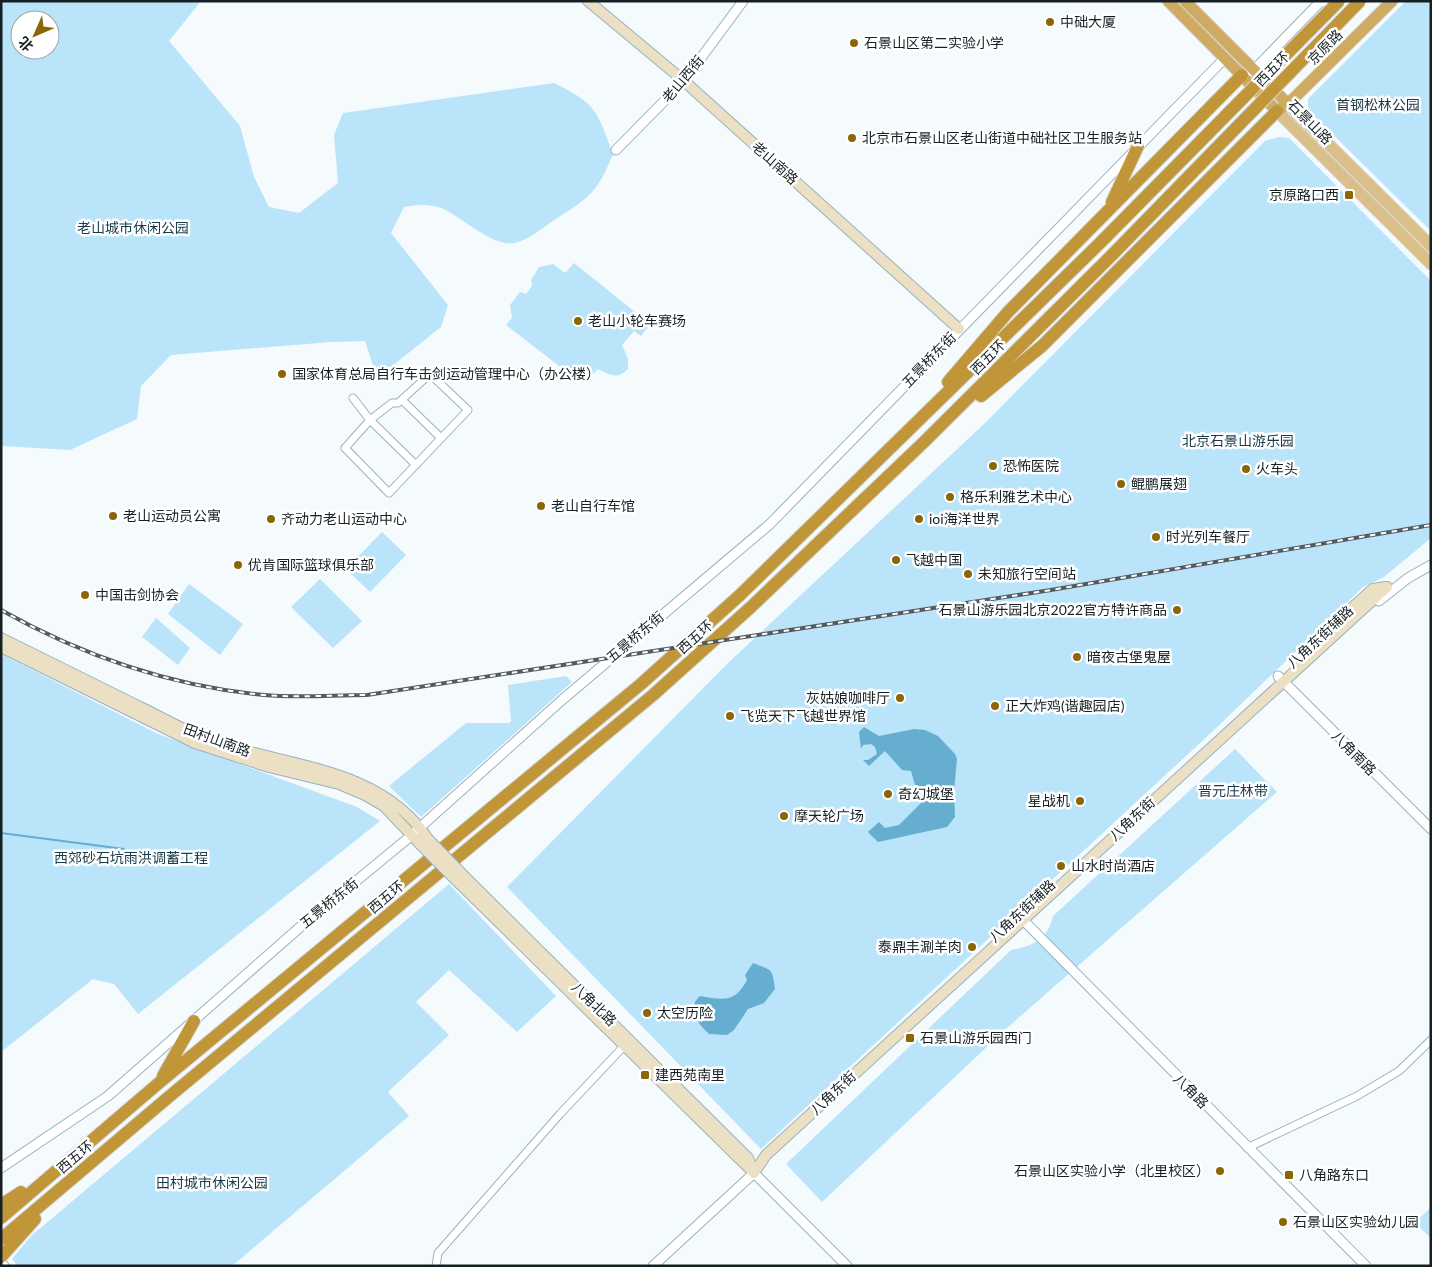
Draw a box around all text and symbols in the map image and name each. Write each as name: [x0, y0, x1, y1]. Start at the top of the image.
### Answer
north arrow: [10, 10, 60, 60]
place label: 中础大厦: [1060, 13, 1116, 30]
marker: 中础大厦: [1044, 16, 1056, 28]
street label: 京原路: [1304, 26, 1346, 68]
text: 北: [14, 34, 36, 56]
place label: 石景山区第二实验小学: [864, 34, 1004, 51]
marker: 石景山区第二实验小学: [848, 37, 860, 49]
street label: 西五环: [1251, 48, 1292, 90]
street label: 老山西街: [658, 52, 707, 106]
street label: 石景山路: [1285, 96, 1336, 147]
park label: 首钢松林公园: [1336, 96, 1420, 113]
place label: 北京市石景山区老山街道中础社区卫生服务站: [862, 129, 1142, 146]
marker: 北京市石景山区老山街道中础社区卫生服务站: [846, 132, 858, 144]
street label: 老山南路: [749, 138, 802, 188]
place label: 京原路口西: [1269, 186, 1339, 203]
marker: 京原路口西: [1343, 189, 1355, 201]
park label: 老山城市休闲公园: [77, 219, 189, 236]
place label: 老山小轮车赛场: [588, 312, 686, 329]
marker: 老山小轮车赛场: [572, 315, 584, 327]
street label: 五景桥东街: [898, 329, 959, 391]
street label: 西五环: [967, 336, 1009, 378]
place label: 国家体育总局自行车击剑运动管理中心（办公楼）: [292, 365, 600, 382]
marker: 国家体育总局自行车击剑运动管理中心（办公楼）: [276, 368, 288, 380]
park label: 北京石景山游乐园: [1182, 432, 1294, 449]
place label: 恐怖医院: [1003, 457, 1059, 474]
marker: 恐怖医院: [987, 460, 999, 472]
place label: 火车头: [1256, 460, 1298, 477]
marker: 火车头: [1240, 463, 1252, 475]
place label: 鲲鹏展翅: [1131, 475, 1187, 492]
marker: 鲲鹏展翅: [1115, 478, 1127, 490]
place label: 格乐利雅艺术中心: [960, 488, 1072, 505]
marker: 格乐利雅艺术中心: [944, 491, 956, 503]
place label: 老山自行车馆: [551, 497, 635, 514]
marker: 老山自行车馆: [535, 500, 547, 512]
place label: 老山运动员公寓: [123, 507, 221, 524]
marker: 老山运动员公寓: [107, 510, 119, 522]
place label: 齐动力老山运动中心: [281, 510, 407, 527]
place label: ioi海洋世界: [929, 510, 1000, 527]
marker: 齐动力老山运动中心: [265, 513, 277, 525]
marker: ioi海洋世界: [913, 513, 925, 525]
place label: 时光列车餐厅: [1166, 528, 1250, 545]
marker: 时光列车餐厅: [1150, 531, 1162, 543]
place label: 飞越中国: [906, 551, 962, 568]
marker: 飞越中国: [890, 554, 902, 566]
place label: 优肯国际篮球俱乐部: [248, 556, 374, 573]
marker: 优肯国际篮球俱乐部: [232, 559, 244, 571]
place label: 未知旅行空间站: [978, 565, 1076, 582]
marker: 未知旅行空间站: [962, 568, 974, 580]
place label: 中国击剑协会: [95, 586, 179, 603]
marker: 中国击剑协会: [79, 589, 91, 601]
place label: 石景山游乐园北京2022官方特许商品: [939, 601, 1167, 618]
street label: 八角东街辅路: [1283, 602, 1356, 671]
marker: 石景山游乐园北京2022官方特许商品: [1171, 604, 1183, 616]
street label: 五景桥东街: [602, 608, 667, 666]
street label: 西五环: [673, 616, 716, 657]
place label: 暗夜古堡鬼屋: [1087, 648, 1171, 665]
marker: 暗夜古堡鬼屋: [1071, 651, 1083, 663]
place label: 灰姑娘咖啡厅: [806, 689, 890, 706]
marker: 灰姑娘咖啡厅: [894, 692, 906, 704]
place label: 正大炸鸡(谐趣园店): [1005, 697, 1125, 714]
marker: 正大炸鸡(谐趣园店): [989, 700, 1001, 712]
place label: 飞览天下飞越世界馆: [740, 707, 866, 724]
marker: 飞览天下飞越世界馆: [724, 710, 736, 722]
street label: 田村山南路: [181, 720, 253, 759]
street label: 八角南路: [1329, 727, 1380, 778]
park label: 晋元庄林带: [1198, 782, 1268, 799]
place label: 奇幻城堡: [898, 785, 954, 802]
marker: 奇幻城堡: [882, 788, 894, 800]
place label: 星战机: [1028, 792, 1070, 809]
street label: 八角东街: [1105, 793, 1158, 844]
marker: 星战机: [1074, 795, 1086, 807]
place label: 摩天轮广场: [794, 807, 864, 824]
marker: 摩天轮广场: [778, 810, 790, 822]
park label: 西郊砂石坑雨洪调蓄工程: [54, 849, 208, 866]
place label: 山水时尚酒店: [1071, 857, 1155, 874]
marker: 山水时尚酒店: [1055, 860, 1067, 872]
street label: 五景桥东街: [296, 874, 361, 931]
street label: 八角东街辅路: [985, 876, 1058, 945]
street label: 西五环: [364, 877, 407, 917]
place label: 泰鼎丰涮羊肉: [878, 938, 962, 955]
marker: 泰鼎丰涮羊肉: [966, 941, 978, 953]
street label: 八角北路: [568, 978, 620, 1029]
place label: 太空历险: [657, 1004, 713, 1021]
marker: 太空历险: [641, 1007, 653, 1019]
place label: 石景山游乐园西门: [920, 1029, 1032, 1046]
marker: 石景山游乐园西门: [904, 1032, 916, 1044]
place label: 建西苑南里: [655, 1066, 725, 1083]
street label: 八角东街: [806, 1067, 859, 1118]
marker: 建西苑南里: [639, 1069, 651, 1081]
street label: 八角路: [1170, 1070, 1212, 1112]
street label: 西五环: [53, 1137, 96, 1177]
place label: 石景山区实验小学（北里校区）: [1014, 1162, 1210, 1179]
marker: 石景山区实验小学（北里校区）: [1214, 1165, 1226, 1177]
place label: 八角路东口: [1299, 1166, 1369, 1183]
marker: 八角路东口: [1283, 1169, 1295, 1181]
park label: 田村城市休闲公园: [156, 1174, 268, 1191]
place label: 石景山区实验幼儿园: [1293, 1213, 1419, 1230]
marker: 石景山区实验幼儿园: [1277, 1216, 1289, 1228]

